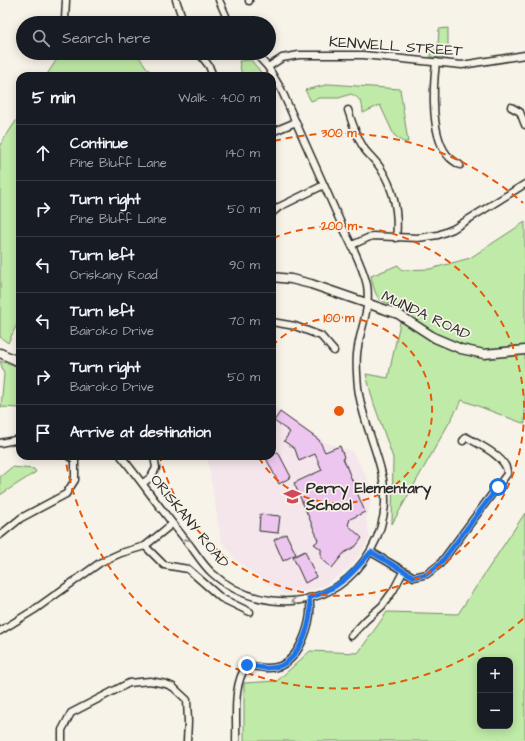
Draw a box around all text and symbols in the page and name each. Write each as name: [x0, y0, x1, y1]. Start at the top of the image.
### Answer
search box: [16, 16, 276, 60]
icon: search: [30, 27, 52, 49]
text: Search here: [62, 28, 151, 49]
street label: KENWELL STREET: [328, 31, 464, 62]
text: 5 min: [32, 86, 75, 110]
text: Walk · 400 m: [178, 89, 260, 107]
text: 300 m: [320, 125, 357, 142]
text: Continue: [70, 133, 128, 154]
icon: ahead: [32, 142, 54, 164]
text: 140 m: [226, 144, 260, 162]
text: Pine Bluff Lane: [70, 154, 167, 172]
text: Turn right: [70, 189, 141, 210]
icon: right: [32, 198, 54, 220]
text: 50 m: [227, 200, 260, 218]
text: Pine Bluff Lane: [70, 210, 167, 228]
text: 200 m: [320, 218, 358, 235]
text: Turn left: [70, 245, 134, 266]
icon: left: [32, 254, 54, 276]
text: 90 m: [229, 256, 260, 274]
text: Oriskany Road: [70, 266, 158, 284]
street label: MUNDA ROAD: [378, 286, 474, 345]
text: Turn left: [70, 301, 134, 322]
icon: left: [32, 310, 54, 332]
text: 100 m: [324, 310, 355, 327]
text: 70 m: [228, 312, 260, 330]
text: Bairoko Drive: [70, 322, 154, 340]
text: Turn right: [70, 357, 141, 378]
icon: right: [32, 366, 54, 388]
text: 50 m: [227, 368, 260, 386]
text: Bairoko Drive: [70, 378, 154, 396]
centre of rings: [332, 404, 346, 418]
icon: arrive: [32, 422, 54, 444]
text: Arrive at destination: [70, 422, 211, 443]
street label: ORISKANY ROAD: [145, 470, 234, 573]
place label: Perry Elementary School: [305, 478, 432, 516]
route start: [489, 478, 507, 496]
school or university icon: Perry Elementary School: [283, 487, 303, 507]
one-way arrow: [184, 538, 191, 545]
one-way arrow: [291, 596, 297, 605]
route end: [238, 656, 256, 674]
map controls: [477, 657, 513, 729]
button: +: [477, 657, 513, 693]
button: −: [477, 693, 513, 729]

